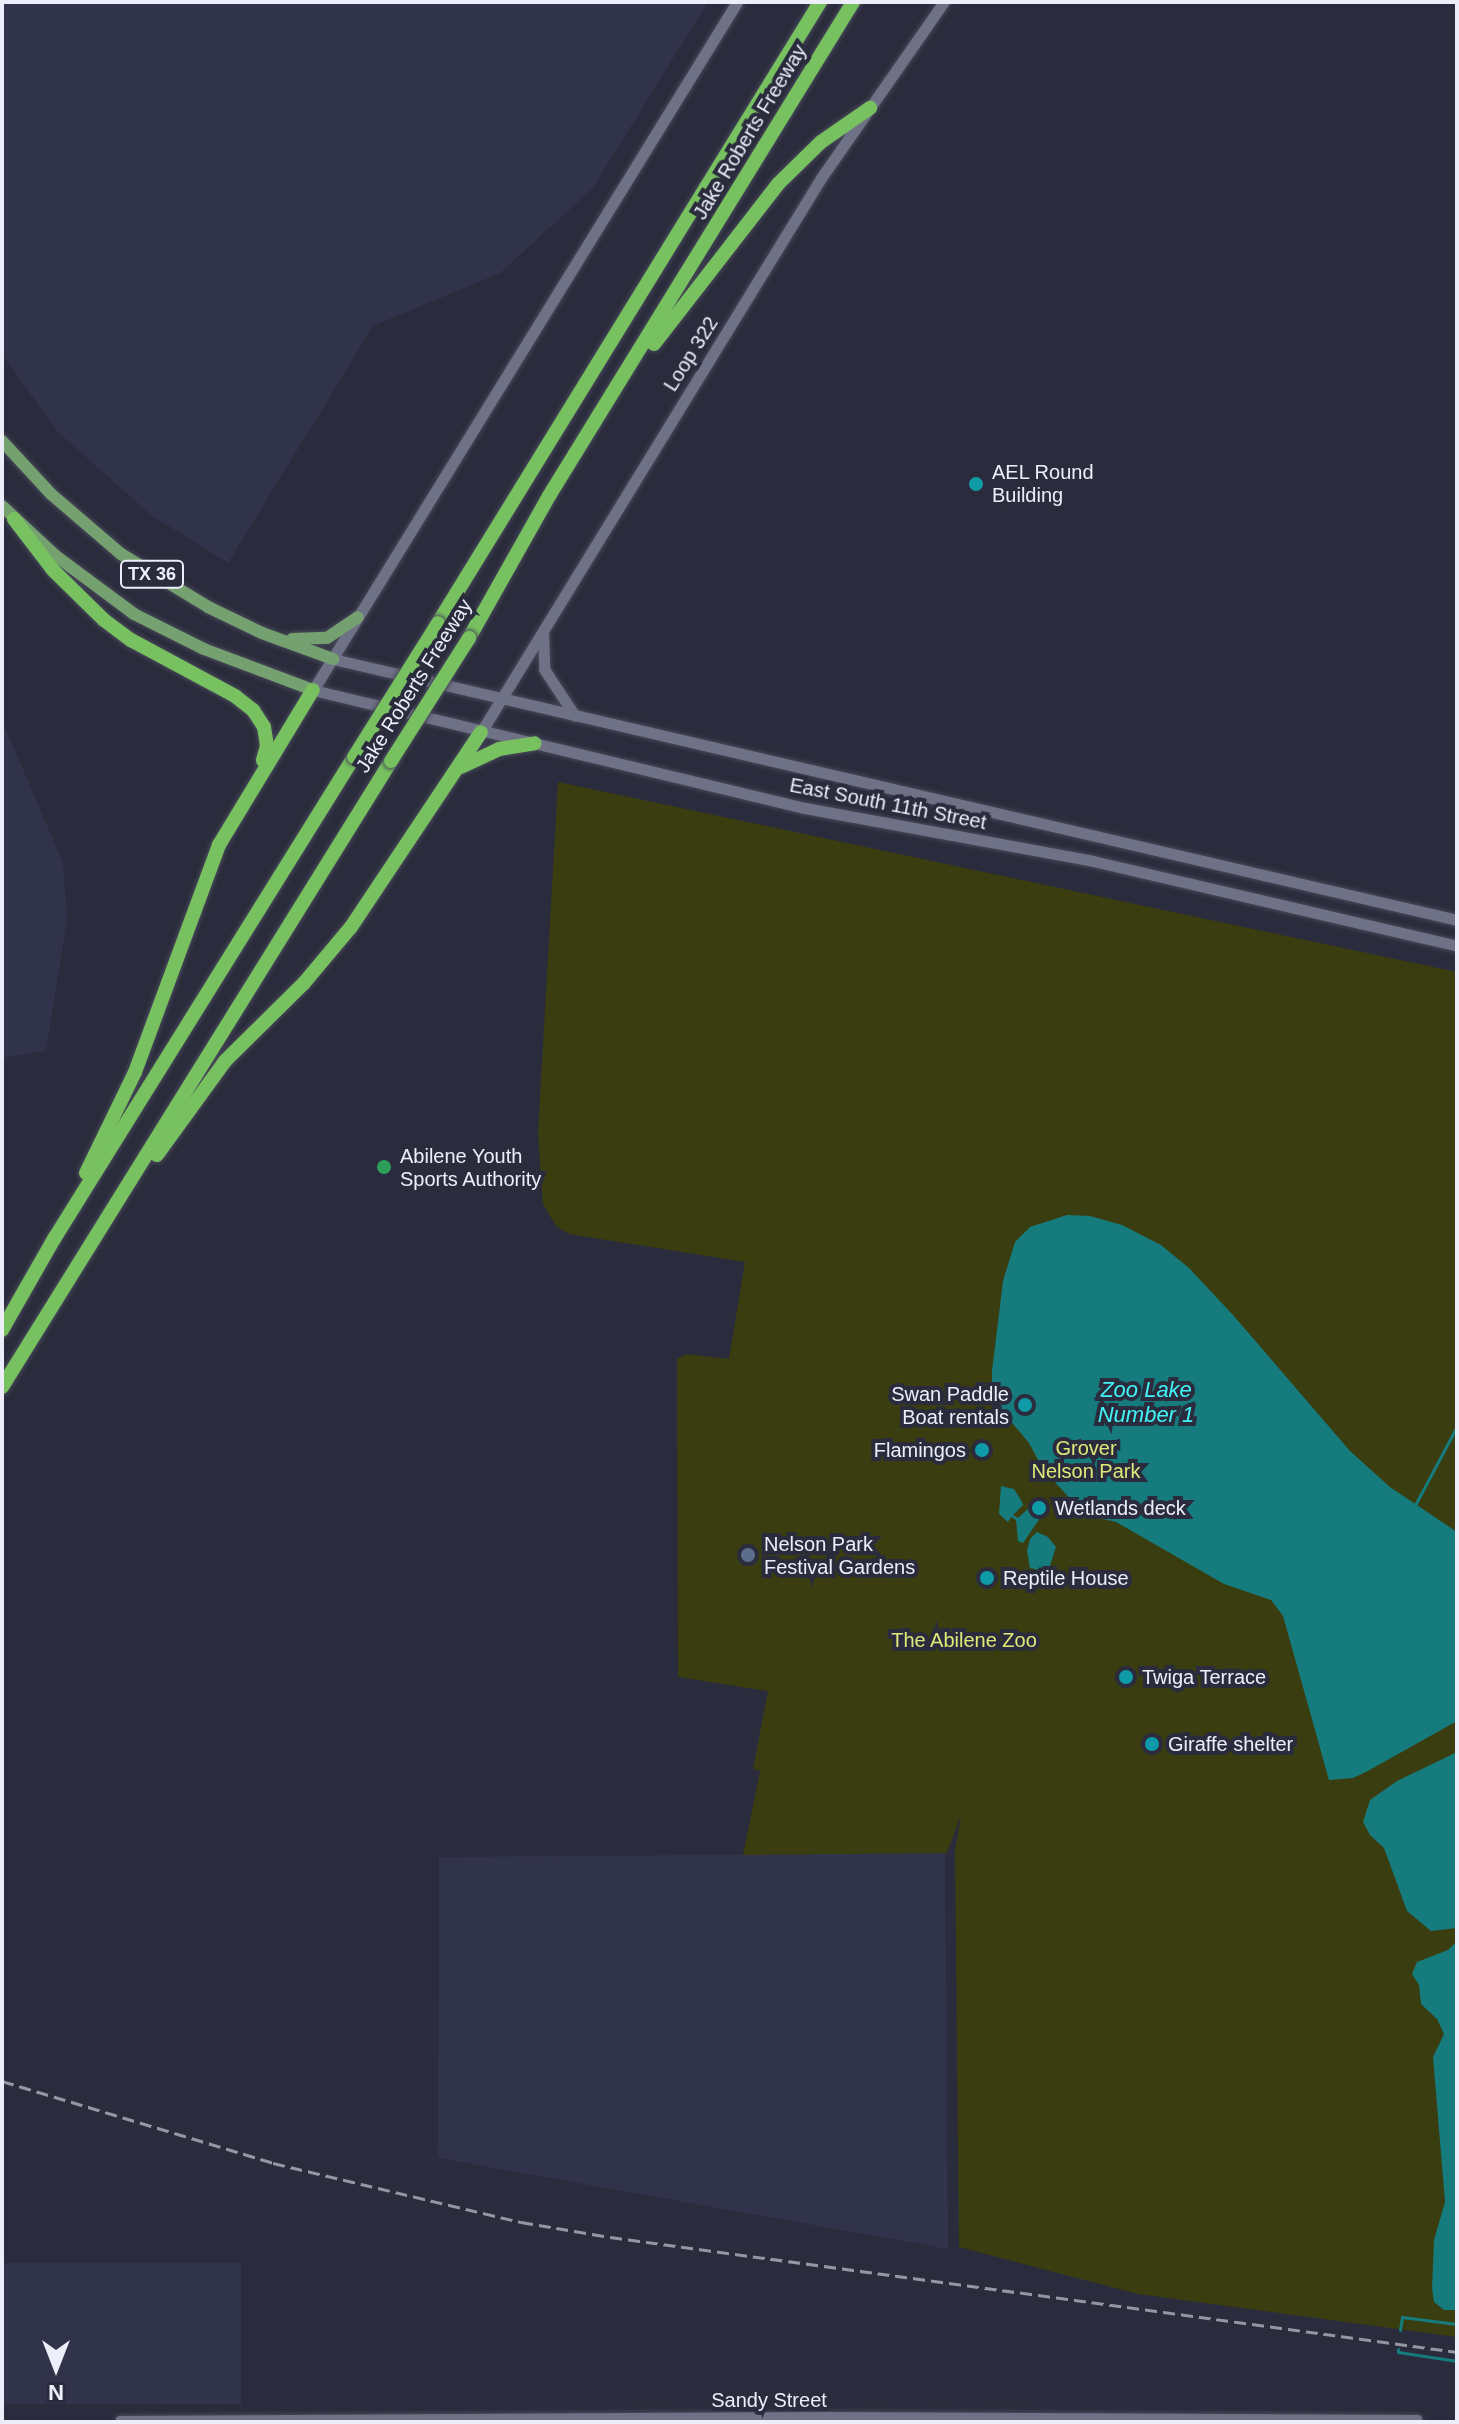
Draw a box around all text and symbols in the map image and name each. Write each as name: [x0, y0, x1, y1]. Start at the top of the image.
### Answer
street label: Jake Roberts Freeway: [688, 40, 812, 224]
street label: Loop 322: [659, 312, 723, 396]
place label: AEL Round Building: [992, 460, 1094, 507]
marker: AEL Round Building: [967, 475, 985, 493]
road number: TX 36: [118, 560, 186, 588]
street label: Jake Roberts Freeway: [351, 595, 477, 777]
street label: East South 11th Street: [788, 773, 988, 835]
place label: Abilene Youth Sports Authority: [400, 1144, 542, 1191]
marker: Abilene Youth Sports Authority: [375, 1158, 393, 1176]
water label: Zoo Lake Number 1: [1098, 1376, 1194, 1428]
place label: Swan Paddle Boat rentals: [891, 1382, 1009, 1429]
marker: Swan Paddle Boat rentals: [1016, 1396, 1034, 1414]
park label: Grover Nelson Park: [1032, 1436, 1140, 1483]
place label: Flamingos: [874, 1438, 966, 1462]
marker: Flamingos: [973, 1441, 991, 1459]
place label: Wetlands deck: [1055, 1496, 1186, 1520]
marker: Wetlands deck: [1030, 1499, 1048, 1517]
place label: Nelson Park Festival Gardens: [764, 1532, 915, 1579]
marker: Nelson Park Festival Gardens: [739, 1546, 757, 1564]
place label: Reptile House: [1003, 1566, 1129, 1590]
marker: Reptile House: [978, 1569, 996, 1587]
park label: The Abilene Zoo: [891, 1628, 1037, 1652]
place label: Twiga Terrace: [1142, 1665, 1266, 1689]
marker: Twiga Terrace: [1117, 1668, 1135, 1686]
place label: Giraffe shelter: [1168, 1732, 1293, 1756]
marker: Giraffe shelter: [1143, 1735, 1161, 1753]
north arrow: [16, 2328, 96, 2408]
text: N: [48, 2380, 64, 2405]
street label: Sandy Street: [711, 2388, 827, 2412]

